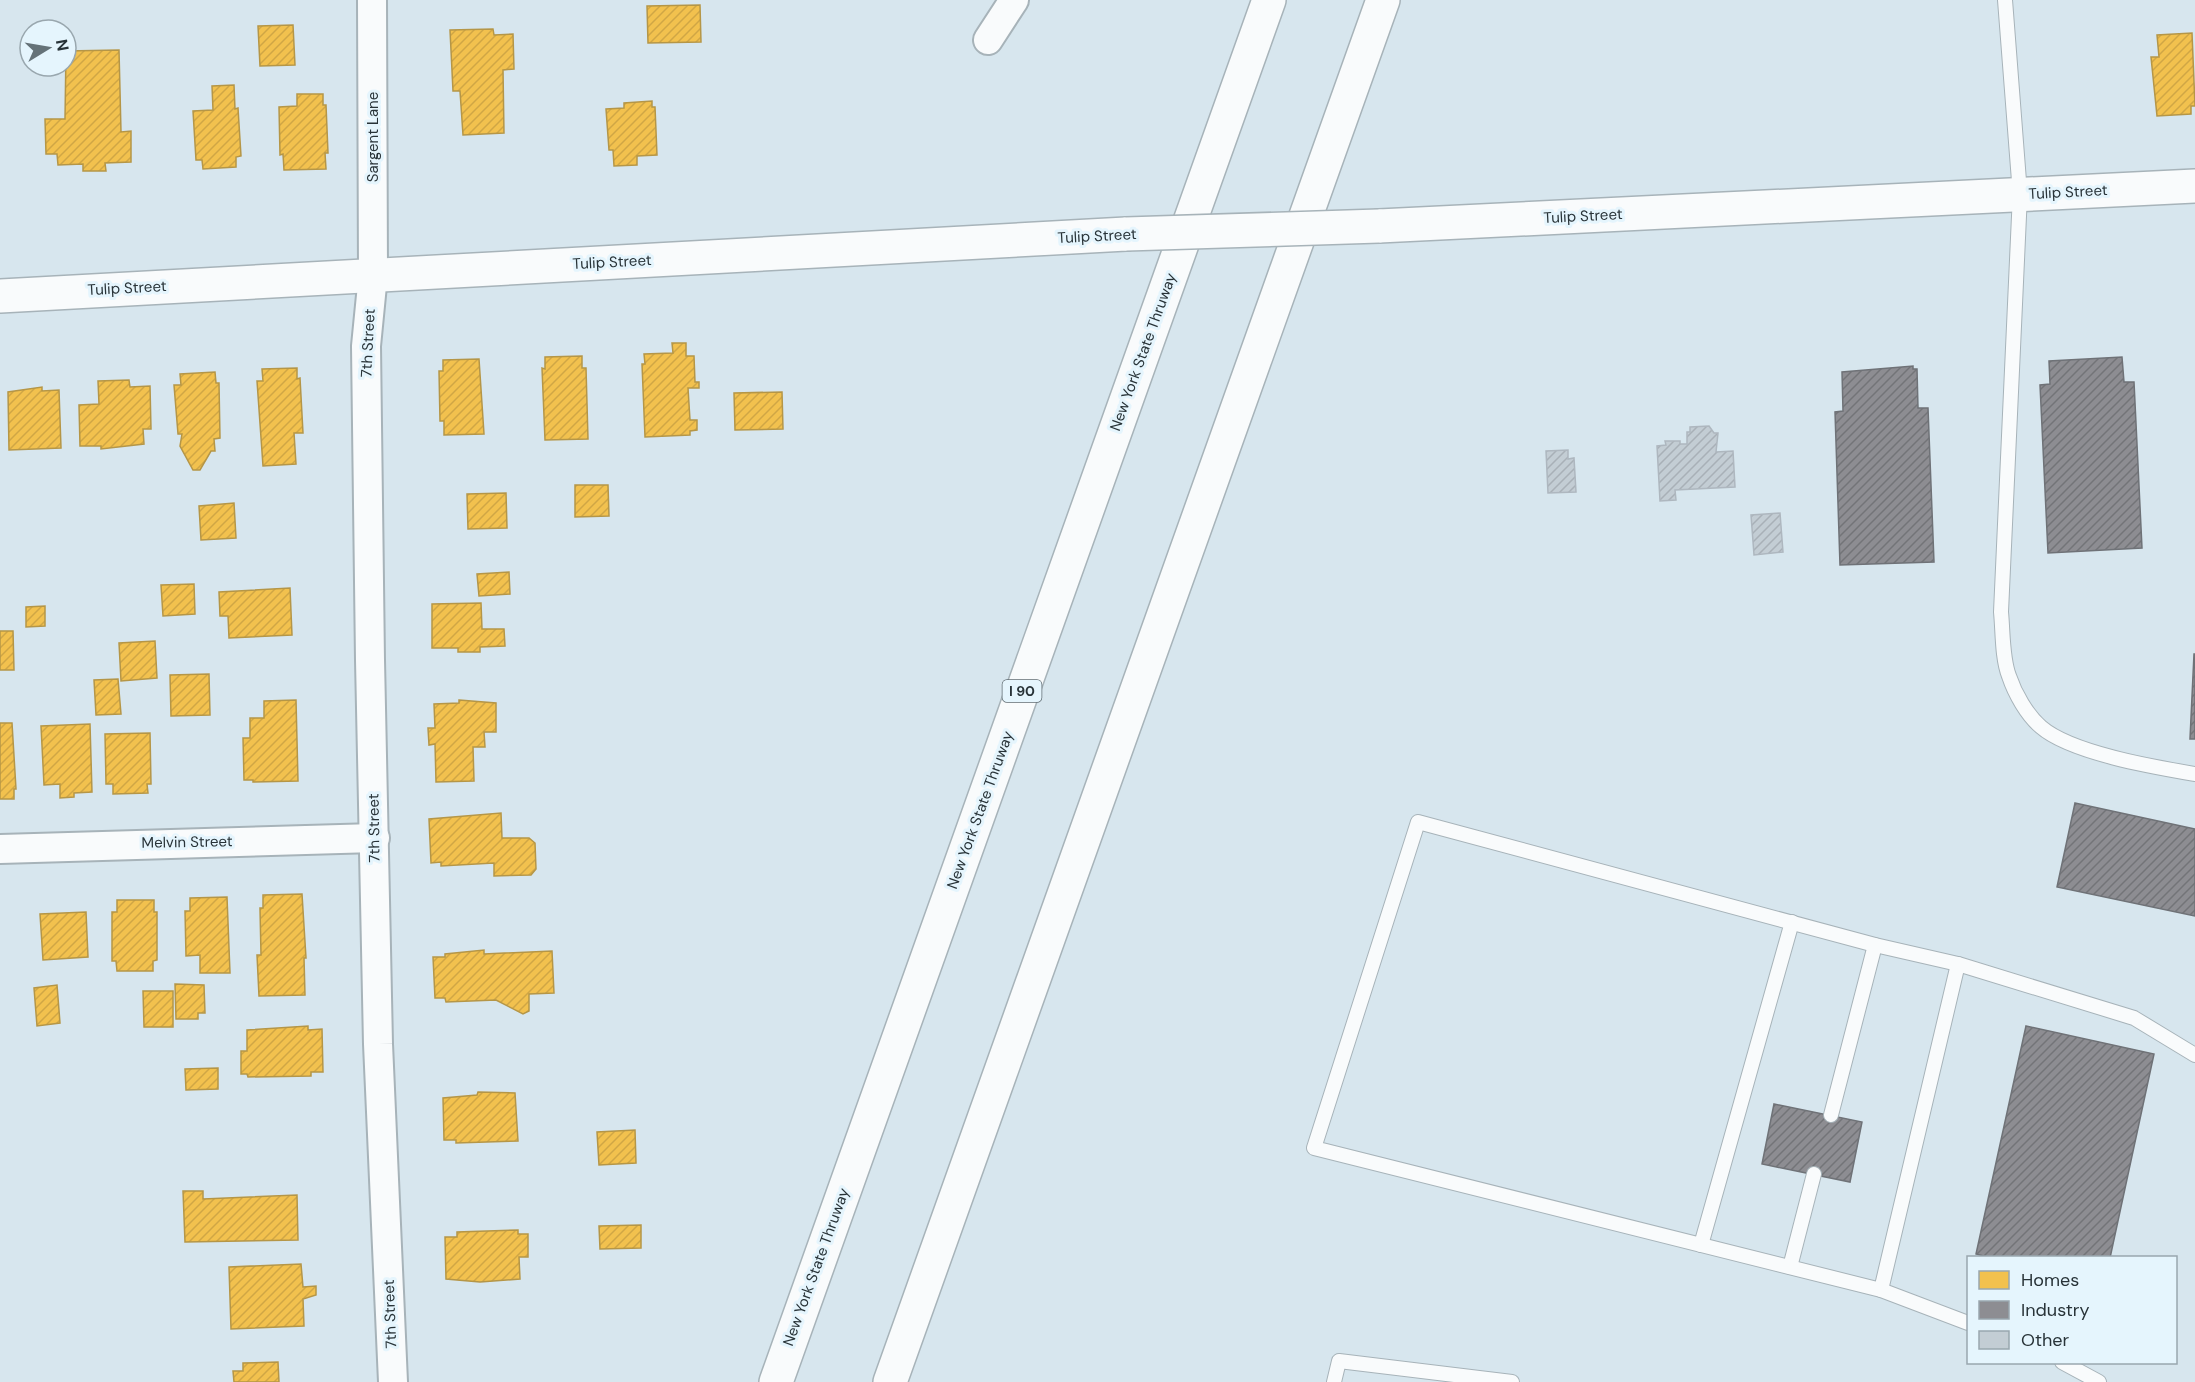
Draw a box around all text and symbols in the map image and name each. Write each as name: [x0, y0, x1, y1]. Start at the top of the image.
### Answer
north arrow: [18, 18, 78, 78]
text: N: [51, 38, 74, 53]
street label: Sargent Lane: [363, 92, 383, 182]
street label: Tulip Street: [2028, 180, 2108, 204]
street label: Tulip Street: [1543, 204, 1623, 228]
street label: Tulip Street: [1057, 224, 1137, 248]
street label: Tulip Street: [572, 250, 652, 274]
street label: New York State Thruway: [1105, 270, 1181, 434]
street label: Tulip Street: [87, 276, 167, 300]
street label: 7th Street: [356, 308, 380, 378]
road number: I 90: [1002, 680, 1042, 702]
street label: New York State Thruway: [942, 728, 1018, 892]
street label: 7th Street: [363, 793, 385, 863]
street label: Melvin Street: [141, 831, 233, 853]
street label: New York State Thruway: [778, 1185, 854, 1349]
legend: [1967, 1256, 2177, 1364]
text: Homes: [2021, 1268, 2079, 1292]
street label: 7th Street: [379, 1279, 401, 1349]
text: Industry: [2021, 1298, 2090, 1322]
text: Other: [2021, 1328, 2070, 1352]

